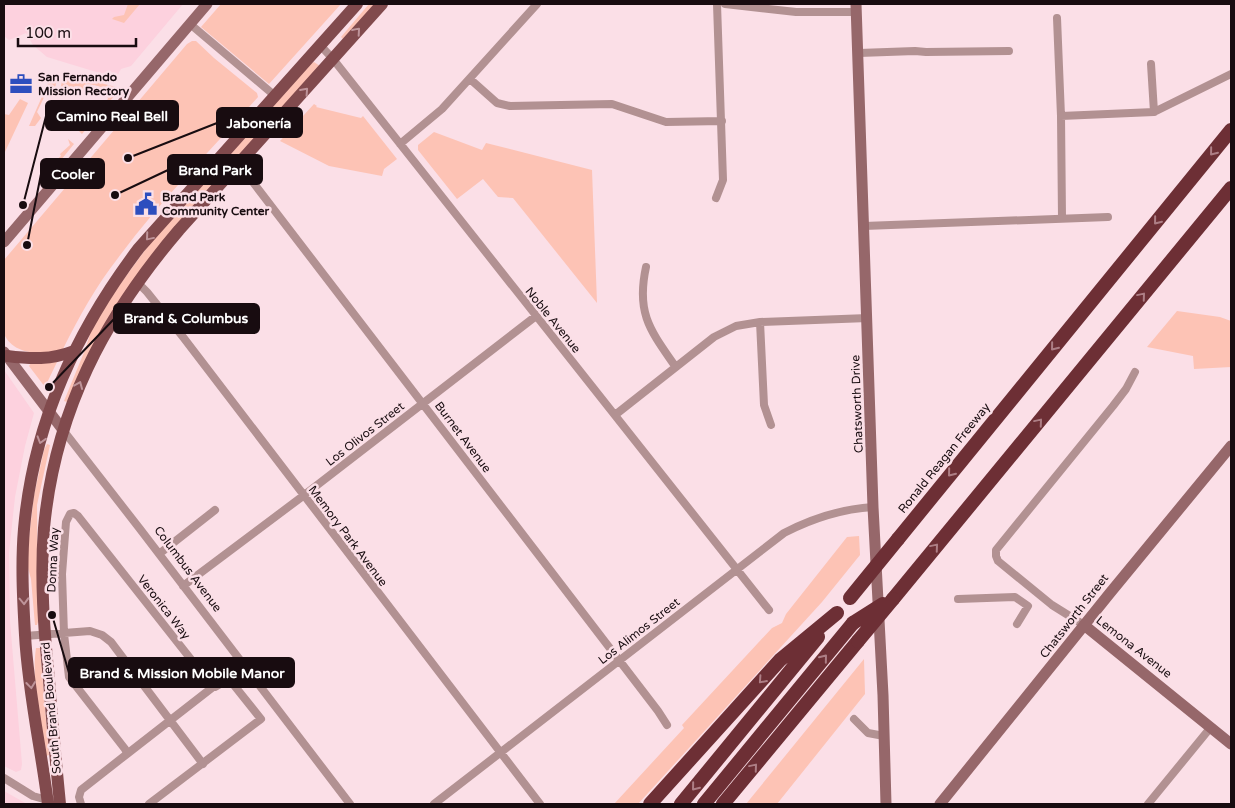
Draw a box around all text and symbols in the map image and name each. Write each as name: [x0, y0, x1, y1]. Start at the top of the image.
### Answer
scale bar: [18, 15, 135, 47]
text: 100 m: [25, 24, 71, 42]
one-way arrow: [351, 28, 360, 37]
place label: San Fernando Mission Rectory: [38, 70, 130, 99]
office icon: San Fernando Mission Rectory: [8, 71, 34, 97]
one-way arrow: [299, 87, 308, 96]
callout: Camino Real Bell: [46, 101, 178, 130]
text: Camino Real Bell: [56, 108, 168, 125]
callout: Jabonería: [217, 108, 302, 137]
text: Jabonería: [226, 115, 292, 132]
one-way arrow: [1211, 146, 1219, 155]
callout: Brand Park: [168, 155, 262, 184]
callout: Cooler: [41, 159, 104, 188]
text: Brand Park: [178, 162, 252, 179]
text: Cooler: [51, 166, 95, 183]
place label: Brand Park Community Center: [162, 190, 270, 219]
public building icon: Brand Park Community Center: [133, 191, 159, 217]
one-way arrow: [1154, 216, 1163, 225]
one-way arrow: [145, 231, 154, 240]
street label: Noble Avenue: [522, 284, 584, 356]
one-way arrow: [1137, 293, 1145, 302]
callout: Brand & Columbus: [114, 304, 259, 333]
text: Brand & Columbus: [124, 310, 249, 327]
one-way arrow: [1052, 341, 1060, 350]
street label: Chatsworth Drive: [848, 354, 866, 453]
one-way arrow: [73, 381, 84, 390]
street label: Los Olivos Street: [323, 399, 407, 469]
street label: Burnet Avenue: [432, 399, 494, 475]
street label: Ronald Reagan Freeway: [895, 400, 993, 516]
one-way arrow: [1033, 418, 1042, 427]
one-way arrow: [36, 436, 46, 444]
one-way arrow: [949, 467, 957, 476]
street label: Memory Park Avenue: [306, 483, 391, 589]
street label: Columbus Avenue: [151, 523, 225, 615]
street label: Donna Way: [44, 526, 62, 593]
one-way arrow: [930, 544, 938, 553]
street label: Chatsworth Street: [1037, 571, 1112, 661]
street label: Veronica Way: [135, 572, 194, 642]
street label: Los Alimos Street: [596, 595, 683, 667]
one-way arrow: [19, 598, 29, 605]
street label: Lemona Avenue: [1093, 613, 1175, 681]
street label: South Brand Boulevard: [38, 642, 64, 774]
one-way arrow: [818, 655, 827, 664]
callout: Brand & Mission Mobile Manor: [69, 658, 294, 687]
text: Brand & Mission Mobile Manor: [79, 665, 285, 682]
one-way arrow: [759, 675, 768, 684]
one-way arrow: [25, 681, 36, 689]
one-way arrow: [748, 763, 757, 772]
one-way arrow: [692, 781, 700, 790]

